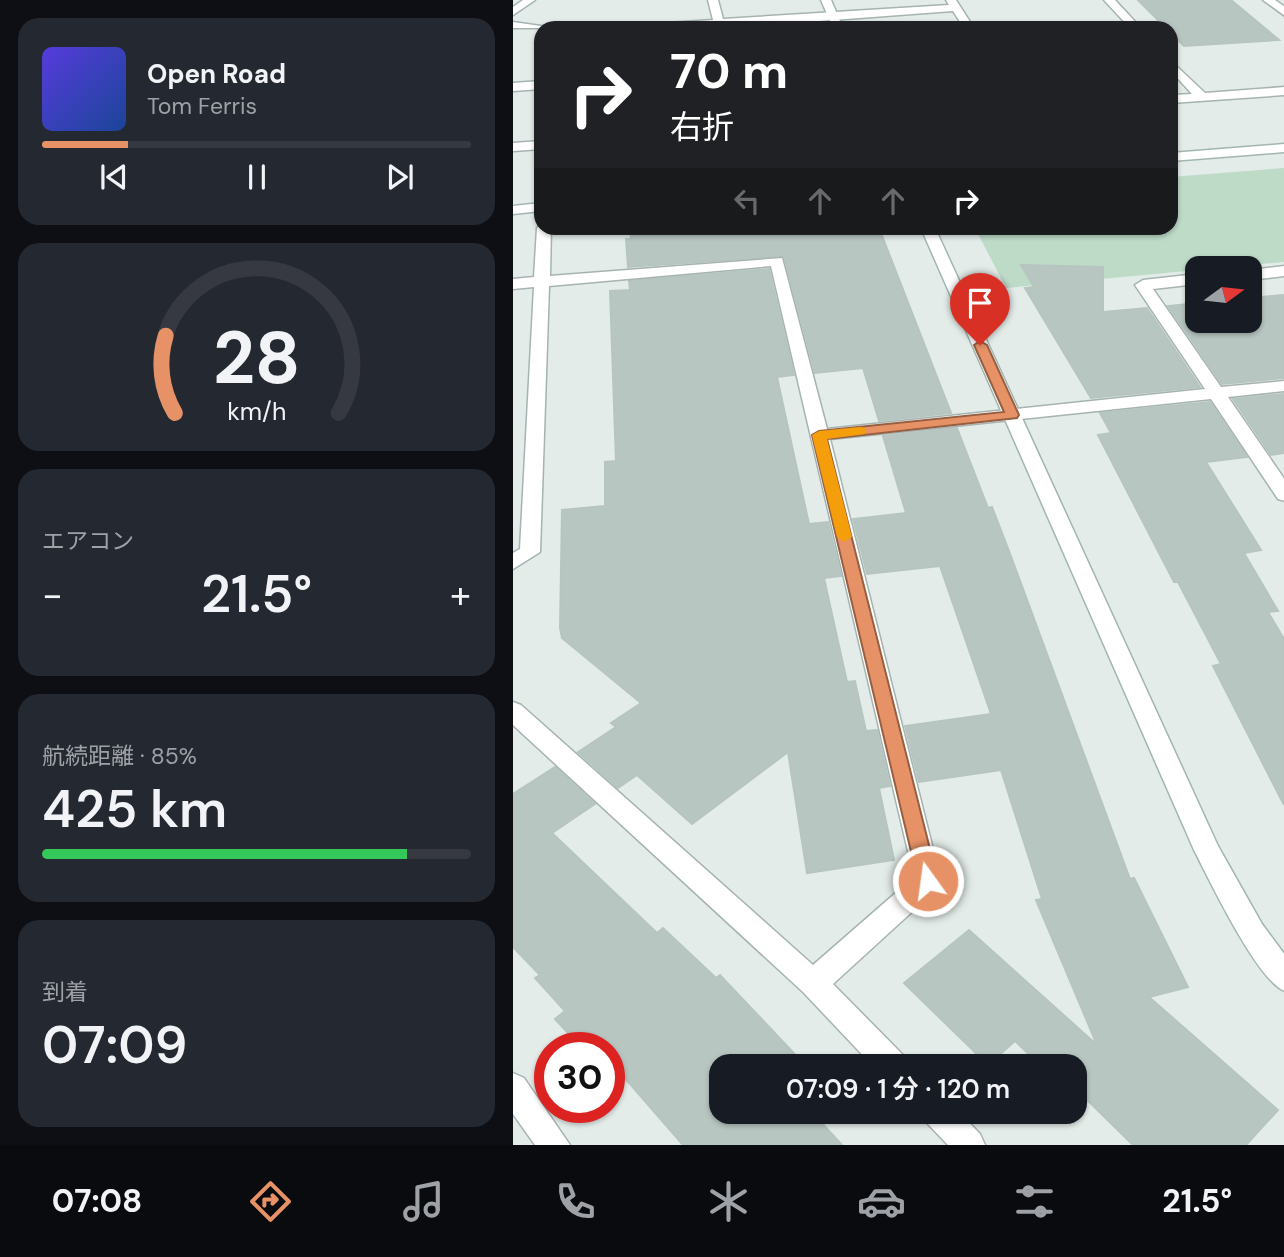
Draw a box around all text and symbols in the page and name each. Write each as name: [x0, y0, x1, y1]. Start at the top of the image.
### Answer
text: 70 m: [670, 39, 788, 103]
icon: right: [555, 49, 646, 140]
text: Open Road: [147, 57, 286, 91]
text: Tom Ferris: [147, 91, 257, 121]
text: 右折: [670, 106, 734, 148]
icon: previous: [95, 158, 133, 196]
icon: pause: [238, 158, 276, 196]
icon: next: [381, 158, 419, 196]
icon: left: [728, 182, 766, 220]
icon: ahead: [801, 182, 839, 220]
icon: ahead: [874, 182, 912, 220]
icon: right: [947, 182, 985, 220]
north arrow: [1185, 256, 1262, 332]
map controls: [1185, 256, 1262, 333]
pin: [950, 273, 1010, 345]
icon: arrive: [961, 284, 999, 322]
text: 28: [213, 312, 300, 407]
text: km/h: [227, 395, 286, 428]
text: エアコン: [42, 526, 134, 556]
text: 21.5°: [201, 560, 312, 628]
text: −: [42, 570, 63, 620]
text: +: [450, 570, 471, 620]
text: 航続距離 · 85%: [42, 741, 197, 771]
text: 425 km: [42, 775, 227, 843]
position arrow: [891, 844, 965, 918]
text: 到着: [42, 977, 88, 1007]
text: 07:09: [42, 1011, 187, 1079]
speed limit sign: 30: [534, 1032, 625, 1123]
text: 07:09 · 1 分 · 120 m: [786, 1072, 1010, 1106]
icon: directions: [246, 1177, 295, 1226]
icon: music: [399, 1177, 448, 1226]
icon: phone: [551, 1177, 600, 1226]
icon: climate: [704, 1177, 753, 1226]
icon: car: [857, 1177, 906, 1226]
icon: filters: [1010, 1177, 1059, 1226]
text: 07:08: [52, 1180, 142, 1222]
text: 21.5°: [1162, 1180, 1232, 1222]

